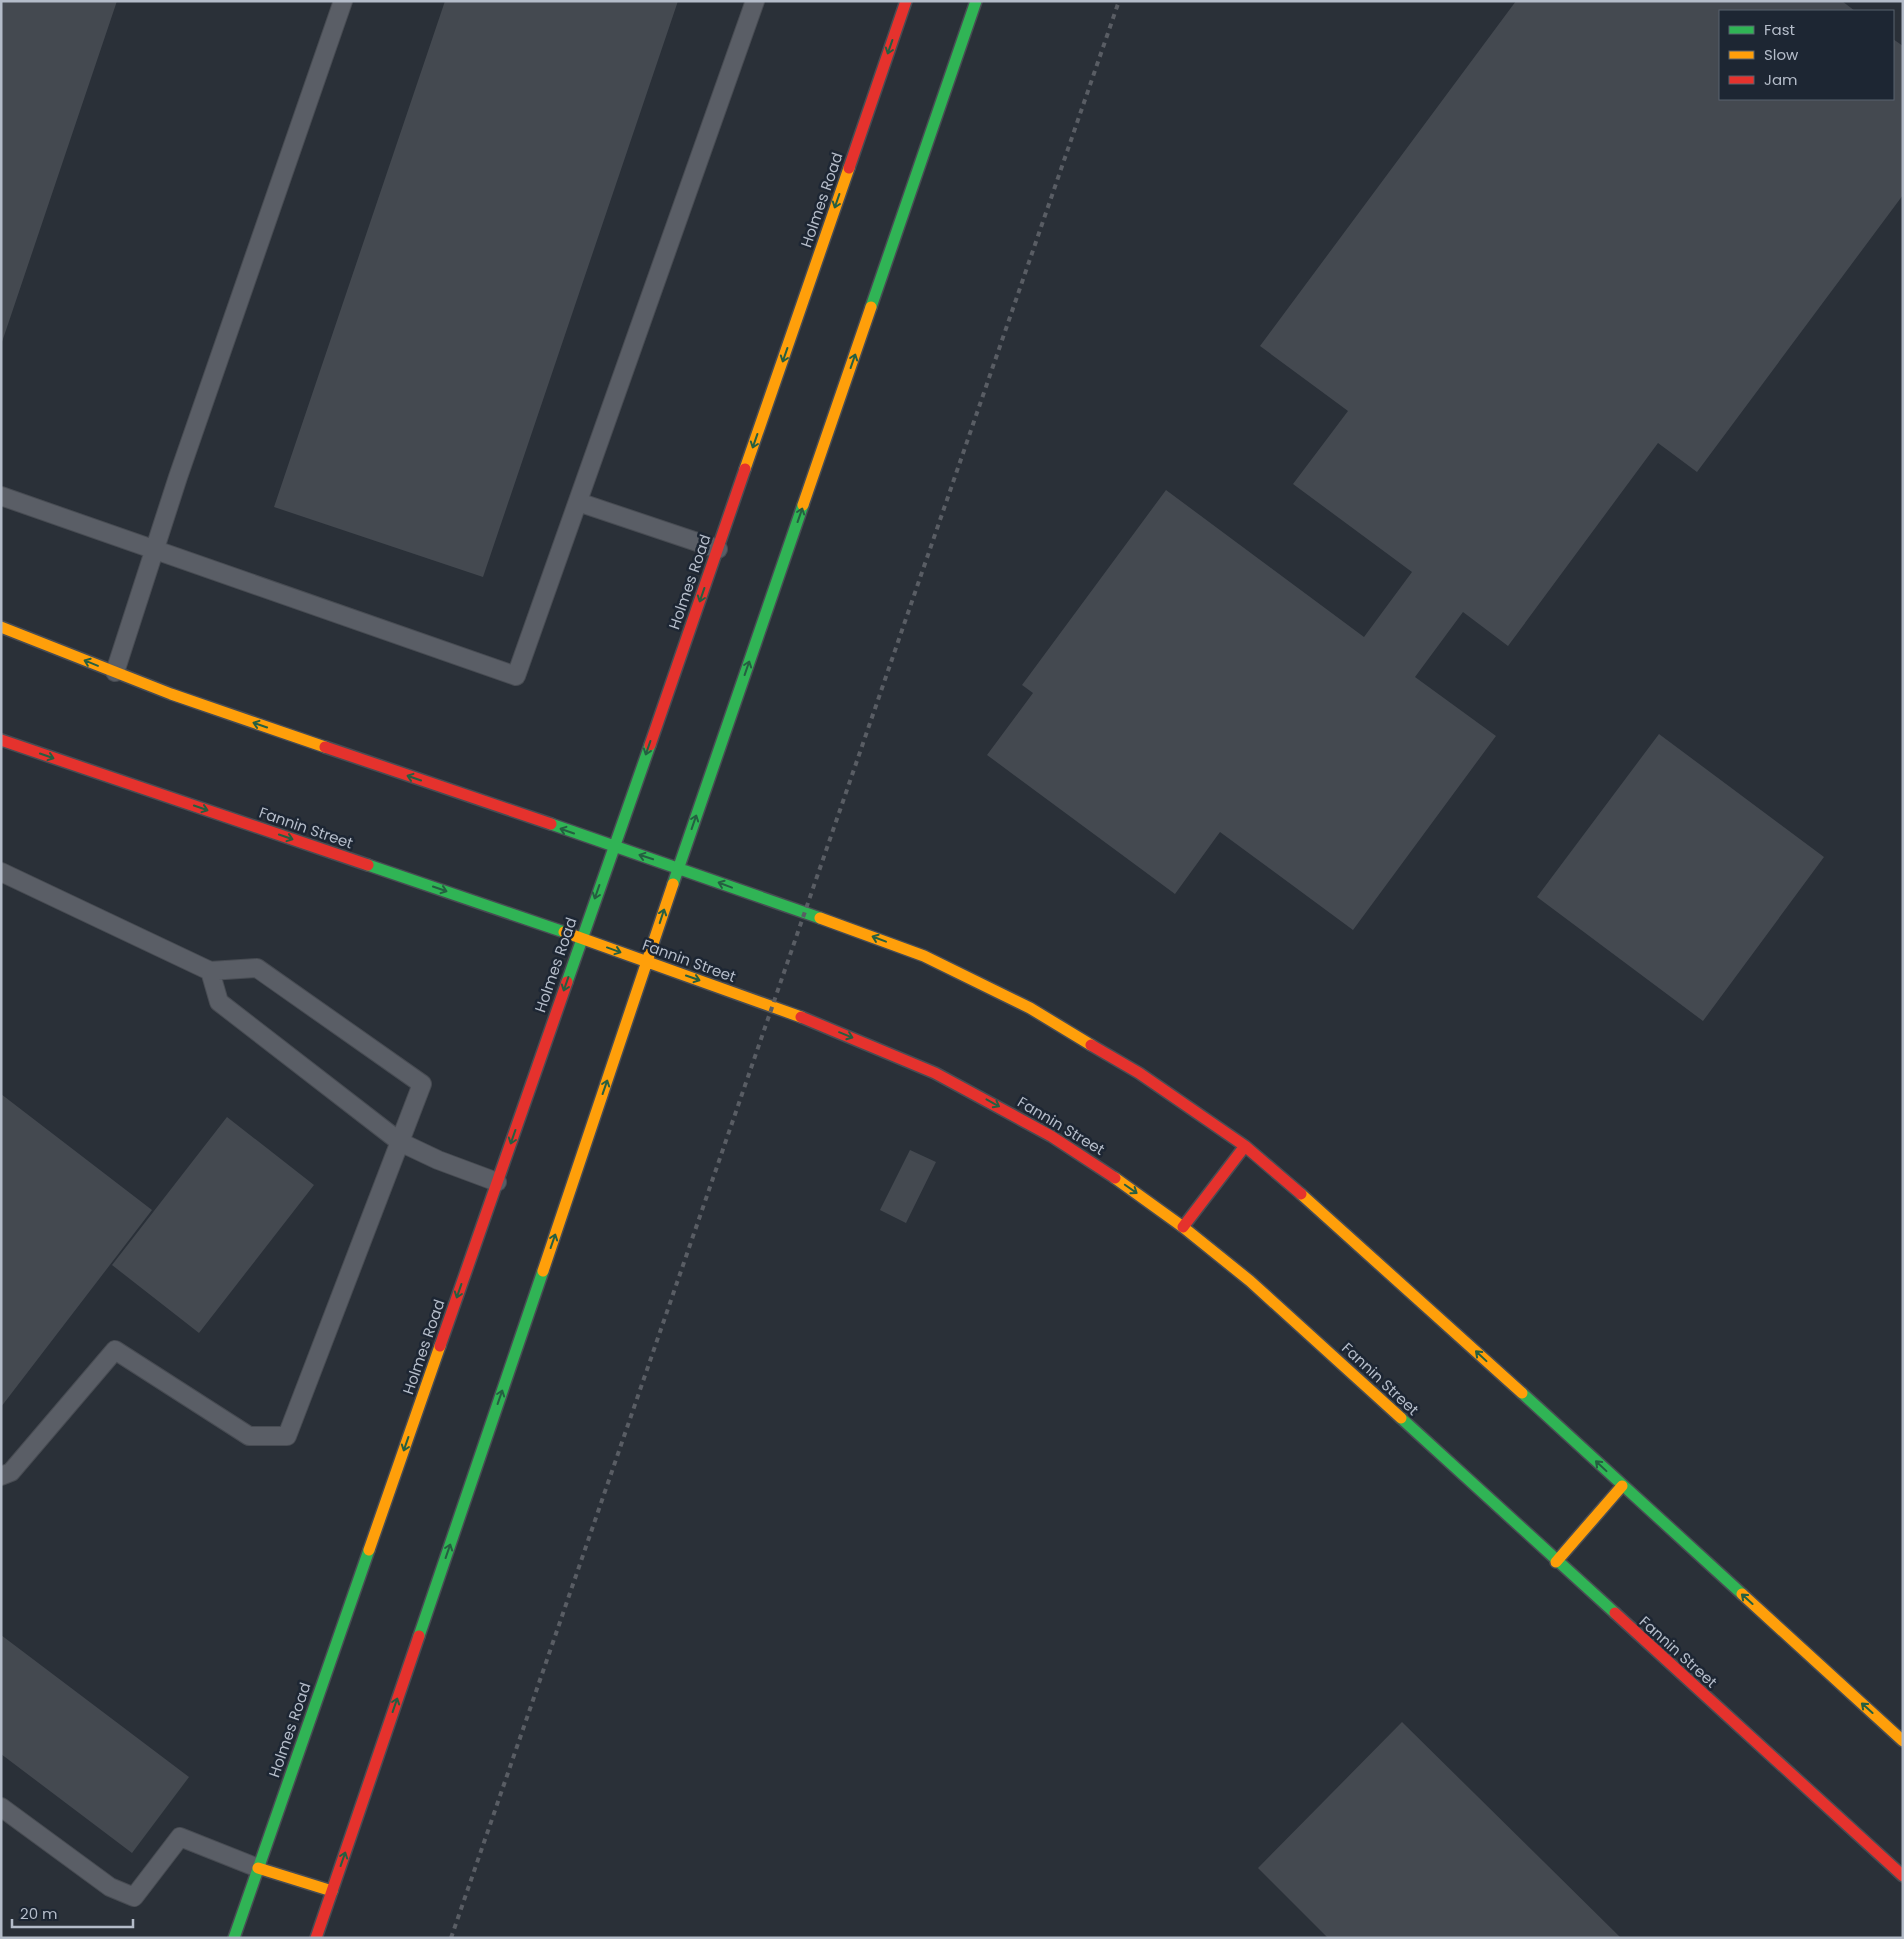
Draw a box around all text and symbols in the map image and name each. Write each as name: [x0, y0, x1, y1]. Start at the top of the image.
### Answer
legend: [1719, 10, 1894, 100]
text: Fast: [1764, 19, 1795, 40]
one-way arrow: [885, 39, 894, 55]
text: Slow: [1764, 44, 1799, 65]
text: Jam: [1764, 69, 1798, 90]
street label: Holmes Road: [795, 149, 848, 250]
one-way arrow: [832, 193, 842, 209]
one-way arrow: [779, 347, 789, 363]
one-way arrow: [849, 354, 858, 369]
one-way arrow: [750, 433, 759, 448]
one-way arrow: [796, 507, 805, 523]
street label: Holmes Road: [663, 531, 716, 632]
one-way arrow: [697, 586, 706, 602]
one-way arrow: [84, 658, 99, 667]
one-way arrow: [743, 661, 752, 677]
one-way arrow: [253, 720, 268, 729]
one-way arrow: [643, 740, 652, 755]
one-way arrow: [39, 752, 55, 761]
one-way arrow: [406, 773, 422, 782]
street label: Fannin Street: [256, 802, 356, 853]
one-way arrow: [193, 804, 208, 813]
one-way arrow: [690, 815, 699, 830]
one-way arrow: [560, 826, 575, 835]
one-way arrow: [278, 833, 293, 842]
one-way arrow: [638, 852, 654, 862]
one-way arrow: [718, 880, 734, 889]
one-way arrow: [592, 884, 602, 900]
one-way arrow: [432, 885, 448, 895]
one-way arrow: [658, 908, 668, 924]
street label: Holmes Road: [529, 914, 582, 1015]
street label: Fannin Street: [639, 934, 739, 987]
one-way arrow: [871, 934, 887, 943]
one-way arrow: [606, 946, 622, 955]
one-way arrow: [685, 974, 701, 984]
one-way arrow: [561, 976, 570, 991]
one-way arrow: [838, 1031, 853, 1040]
one-way arrow: [601, 1079, 611, 1095]
street label: Fannin Street: [1014, 1091, 1109, 1160]
one-way arrow: [985, 1099, 999, 1109]
one-way arrow: [507, 1129, 517, 1145]
one-way arrow: [1124, 1183, 1137, 1194]
one-way arrow: [549, 1234, 558, 1249]
one-way arrow: [454, 1283, 463, 1298]
street label: Holmes Road: [397, 1296, 450, 1397]
street label: Fannin Street: [1337, 1337, 1423, 1420]
one-way arrow: [1474, 1350, 1487, 1362]
one-way arrow: [496, 1390, 505, 1405]
one-way arrow: [401, 1436, 410, 1452]
one-way arrow: [1594, 1460, 1607, 1472]
one-way arrow: [444, 1544, 453, 1559]
one-way arrow: [1740, 1593, 1753, 1605]
street label: Fannin Street: [1635, 1611, 1722, 1692]
street label: Holmes Road: [263, 1679, 316, 1780]
one-way arrow: [391, 1697, 401, 1713]
one-way arrow: [1860, 1703, 1873, 1714]
one-way arrow: [339, 1851, 348, 1867]
scale bar: [12, 1896, 134, 1928]
text: 20 m: [20, 1903, 58, 1924]

